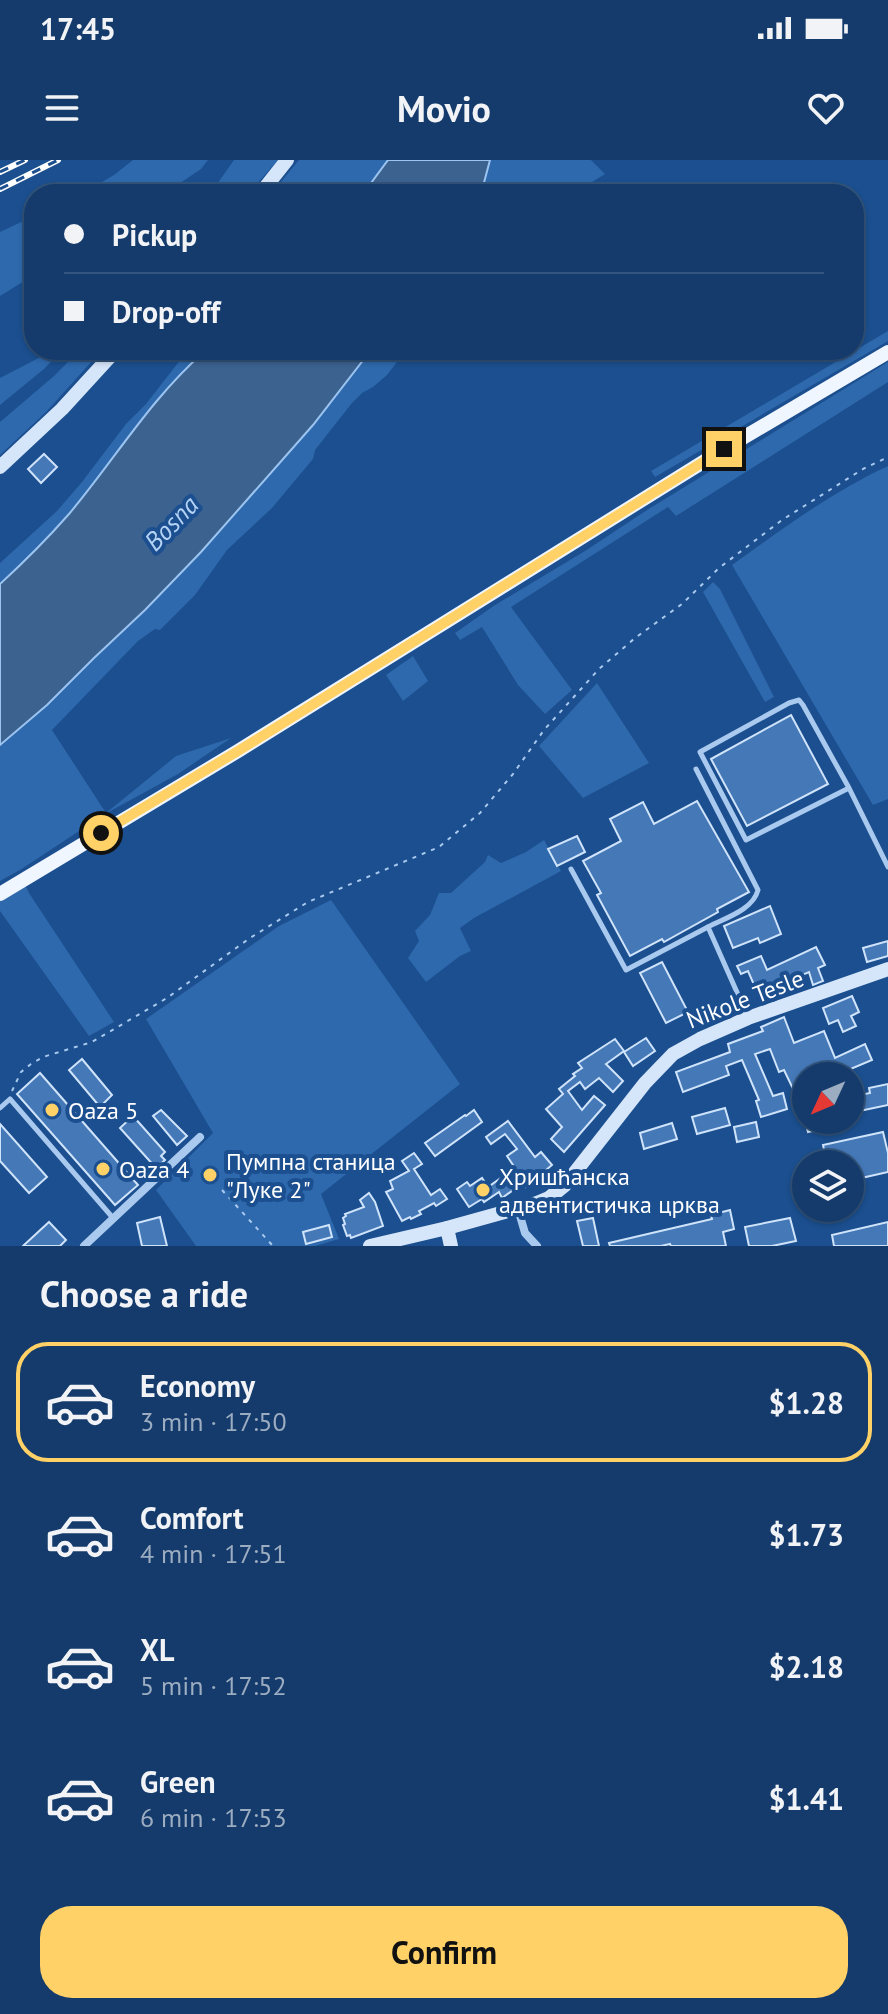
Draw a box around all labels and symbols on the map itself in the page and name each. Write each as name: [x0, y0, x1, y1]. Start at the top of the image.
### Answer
route end: [706, 431, 742, 467]
water label: Bosna: [137, 488, 205, 557]
route start: [83, 815, 119, 851]
street label: Nikole Tesle: [682, 962, 808, 1036]
north arrow: [792, 1062, 864, 1134]
place label: Oaza 5: [68, 1095, 138, 1126]
marker: Oaza 5: [43, 1101, 61, 1119]
place label: Пумпна станица "Луке 2": [226, 1146, 396, 1205]
place label: Oaza 4: [119, 1154, 189, 1185]
marker: Oaza 4: [94, 1160, 112, 1178]
place label: Хришћанска адвентистичка црква: [499, 1161, 720, 1220]
marker: Пумпна станица "Луке 2": [201, 1166, 219, 1184]
marker: Хришћанска адвентистичка црква: [474, 1181, 492, 1199]

